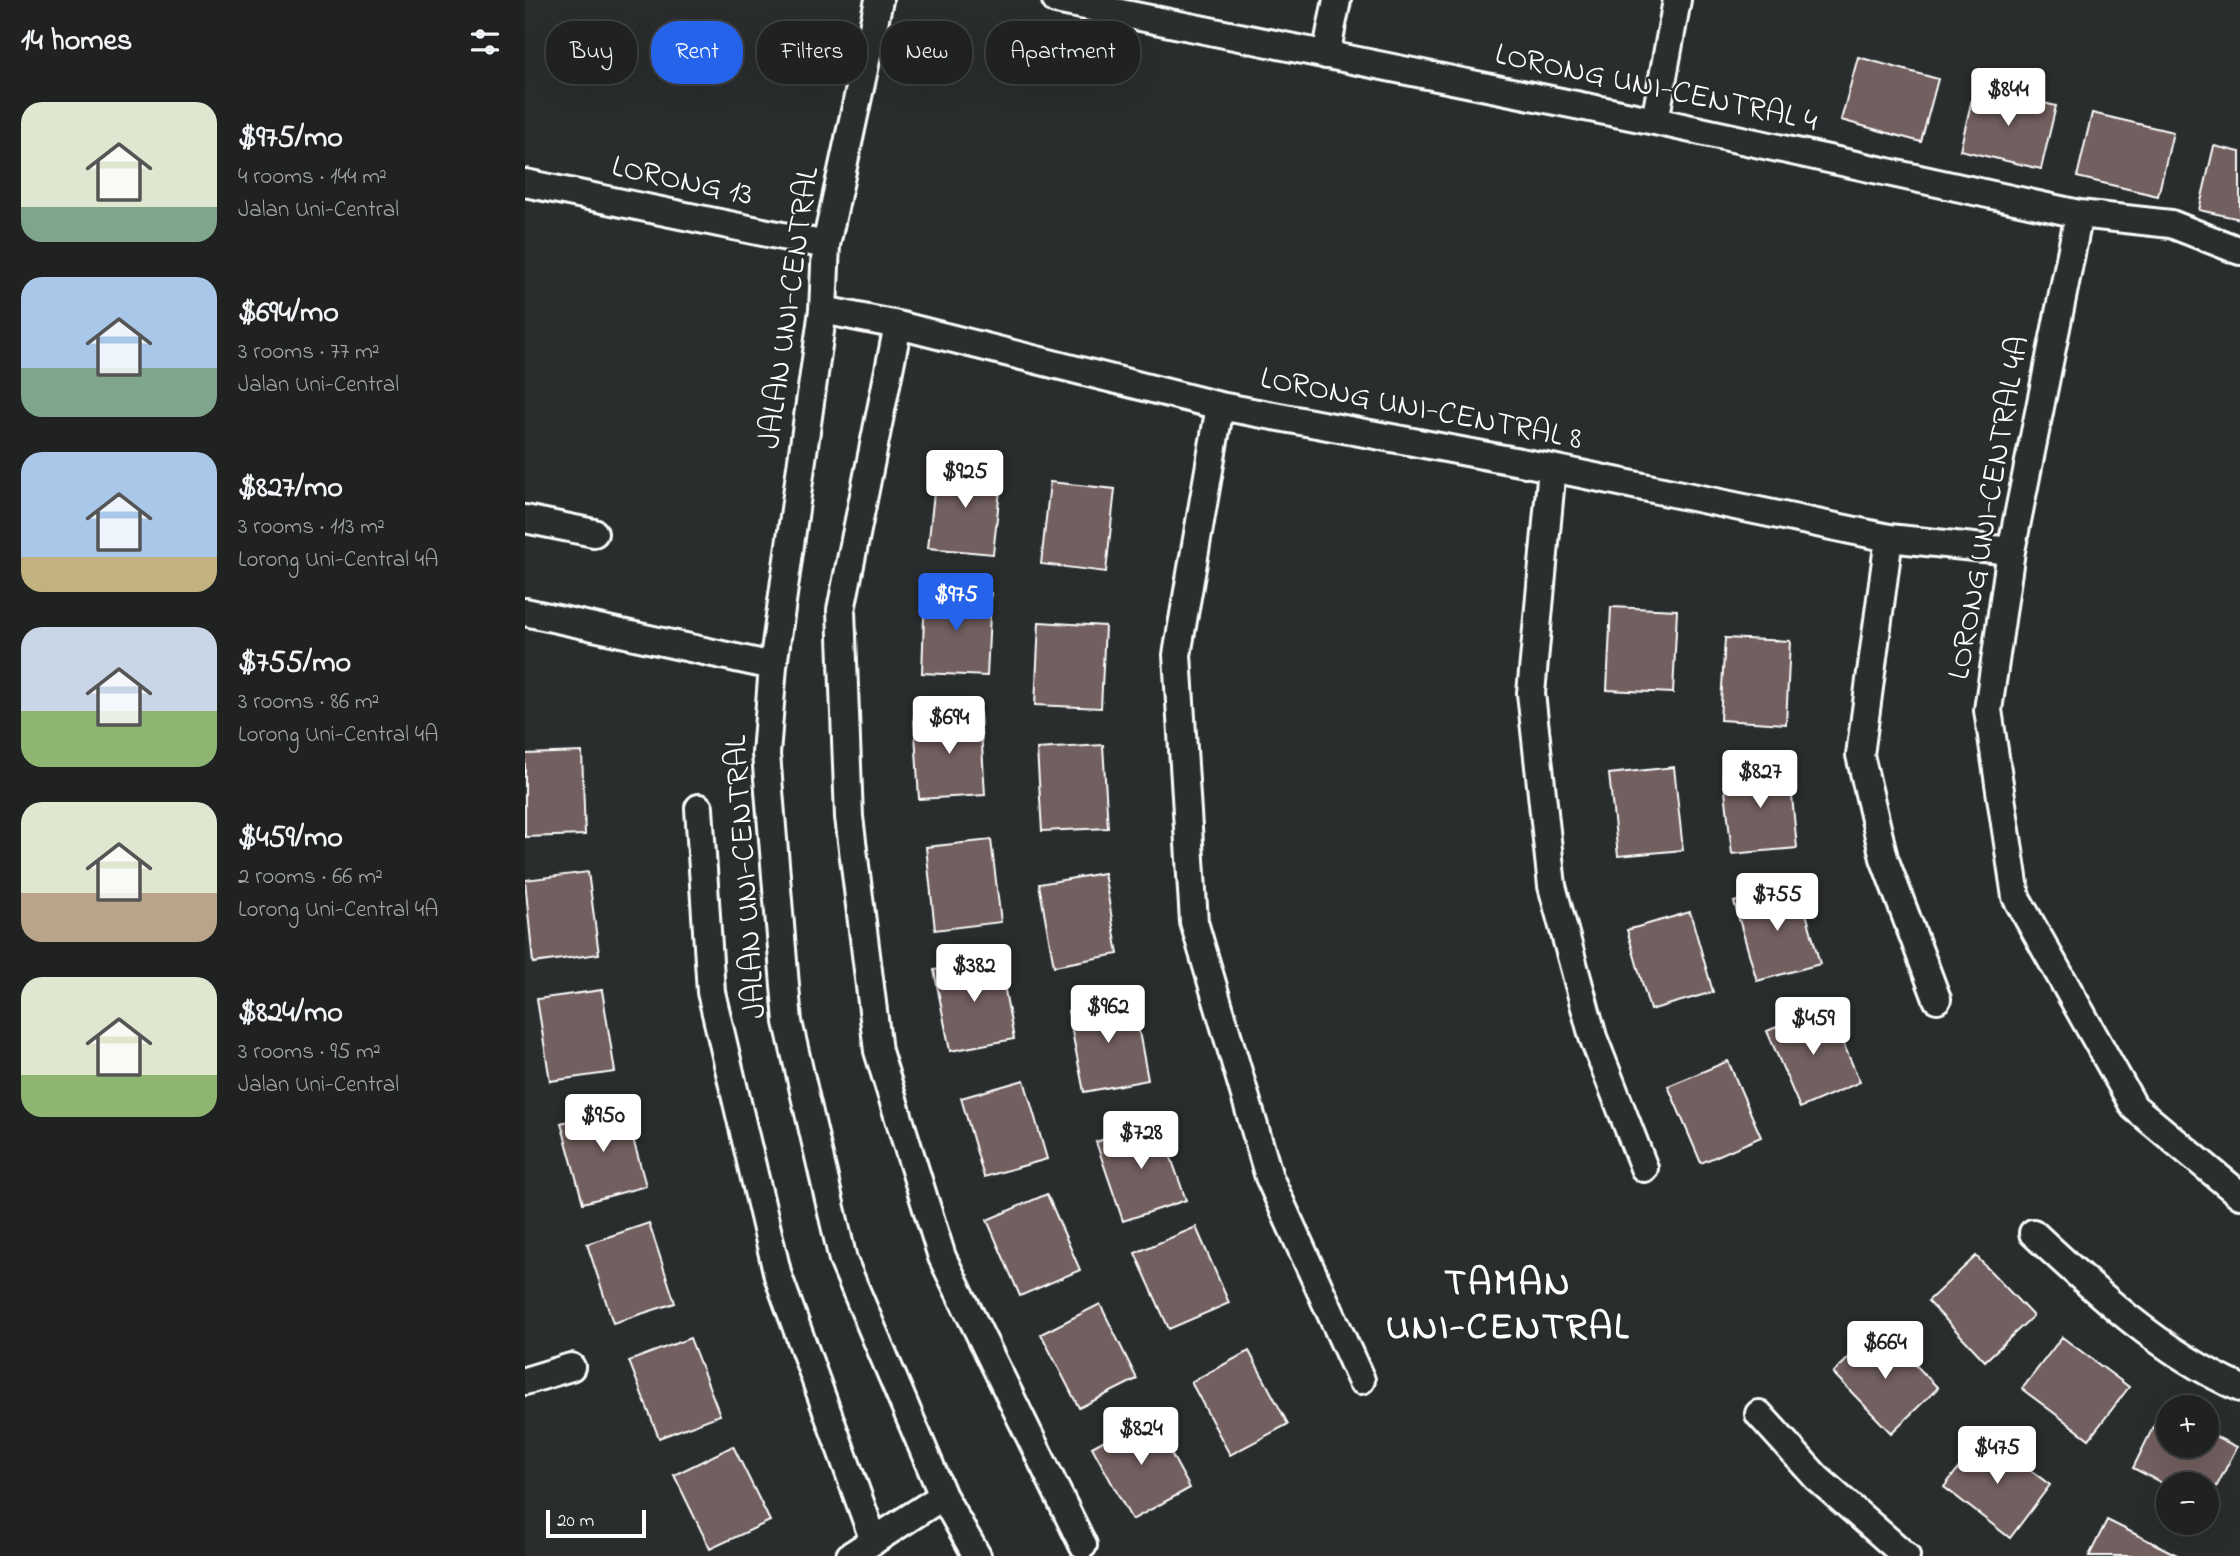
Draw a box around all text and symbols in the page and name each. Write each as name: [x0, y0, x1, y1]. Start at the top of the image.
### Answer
text: 14 homes: [21, 20, 132, 64]
chip: Buy: [546, 21, 637, 84]
chip: Rent: [651, 21, 743, 84]
chip: Filters: [757, 21, 867, 84]
chip: New: [881, 21, 972, 84]
chip: Apartment: [986, 21, 1140, 84]
icon: filters: [466, 23, 504, 61]
street label: LORONG UNI-CENTRAL 4: [1491, 32, 1821, 146]
pin: $844: [1967, 68, 2049, 128]
text: $844: [1987, 74, 2029, 107]
text: $975/mo: [238, 117, 343, 161]
icon: home: [77, 130, 161, 214]
street label: LORONG 13: [607, 144, 757, 220]
text: 4 rooms · 144 m²: [238, 161, 387, 194]
street label: JALAN UNI-CENTRAL: [747, 164, 833, 452]
text: Jalan Uni-Central: [238, 194, 399, 227]
text: $694/mo: [238, 292, 339, 336]
icon: home: [77, 305, 161, 389]
street label: LORONG UNI-CENTRAL 4A: [1937, 333, 2043, 683]
text: 3 rooms · 77 m²: [238, 336, 380, 369]
street label: LORONG UNI-CENTRAL 8: [1256, 356, 1586, 464]
text: Jalan Uni-Central: [238, 369, 399, 402]
pin: $925: [924, 450, 1006, 510]
text: $925: [942, 456, 988, 489]
text: $827/mo: [238, 467, 343, 511]
icon: home: [77, 480, 161, 564]
text: 3 rooms · 113 m²: [238, 511, 385, 544]
text: Lorong Uni-Central 4A: [238, 544, 438, 577]
pin: $975: [915, 574, 997, 633]
text: $975: [934, 579, 978, 612]
text: $755/mo: [238, 642, 351, 686]
icon: home: [77, 655, 161, 739]
text: 3 rooms · 86 m²: [238, 686, 379, 719]
pin: $694: [908, 696, 990, 756]
text: $694: [929, 702, 969, 735]
text: Lorong Uni-Central 4A: [238, 719, 438, 752]
street label: JALAN UNI-CENTRAL: [714, 734, 780, 1020]
pin: $827: [1719, 750, 1801, 810]
text: $827: [1738, 756, 1782, 789]
text: $459/mo: [238, 817, 343, 861]
icon: home: [77, 830, 161, 914]
text: 2 rooms · 66 m²: [238, 861, 383, 894]
pin: $755: [1736, 874, 1818, 933]
text: $755: [1752, 879, 1802, 912]
text: Lorong Uni-Central 4A: [238, 894, 438, 927]
pin: $382: [933, 944, 1015, 1004]
text: $382: [952, 950, 996, 983]
pin: $962: [1067, 986, 1149, 1045]
text: $962: [1087, 991, 1129, 1024]
text: $824/mo: [238, 992, 343, 1036]
pin: $459: [1772, 998, 1854, 1057]
text: $459: [1791, 1003, 1835, 1036]
icon: home: [77, 1005, 161, 1089]
text: 3 rooms · 95 m²: [238, 1036, 381, 1069]
text: Jalan Uni-Central: [238, 1069, 399, 1102]
pin: $950: [562, 1094, 644, 1154]
text: $950: [581, 1100, 625, 1133]
pin: $728: [1100, 1112, 1182, 1171]
text: $728: [1119, 1117, 1163, 1150]
district label: TAMAN UNI-CENTRAL: [1386, 1257, 1630, 1357]
pin: $664: [1844, 1322, 1926, 1381]
text: $664: [1863, 1327, 1907, 1360]
map controls: [2156, 1395, 2219, 1535]
button: +: [2156, 1395, 2219, 1458]
pin: $824: [1100, 1408, 1182, 1467]
text: $824: [1119, 1413, 1163, 1446]
pin: $475: [1956, 1426, 2038, 1486]
text: $475: [1974, 1432, 2020, 1465]
button: −: [2156, 1472, 2219, 1535]
scale bar: [546, 1507, 646, 1539]
text: 20 m: [557, 1508, 594, 1535]

